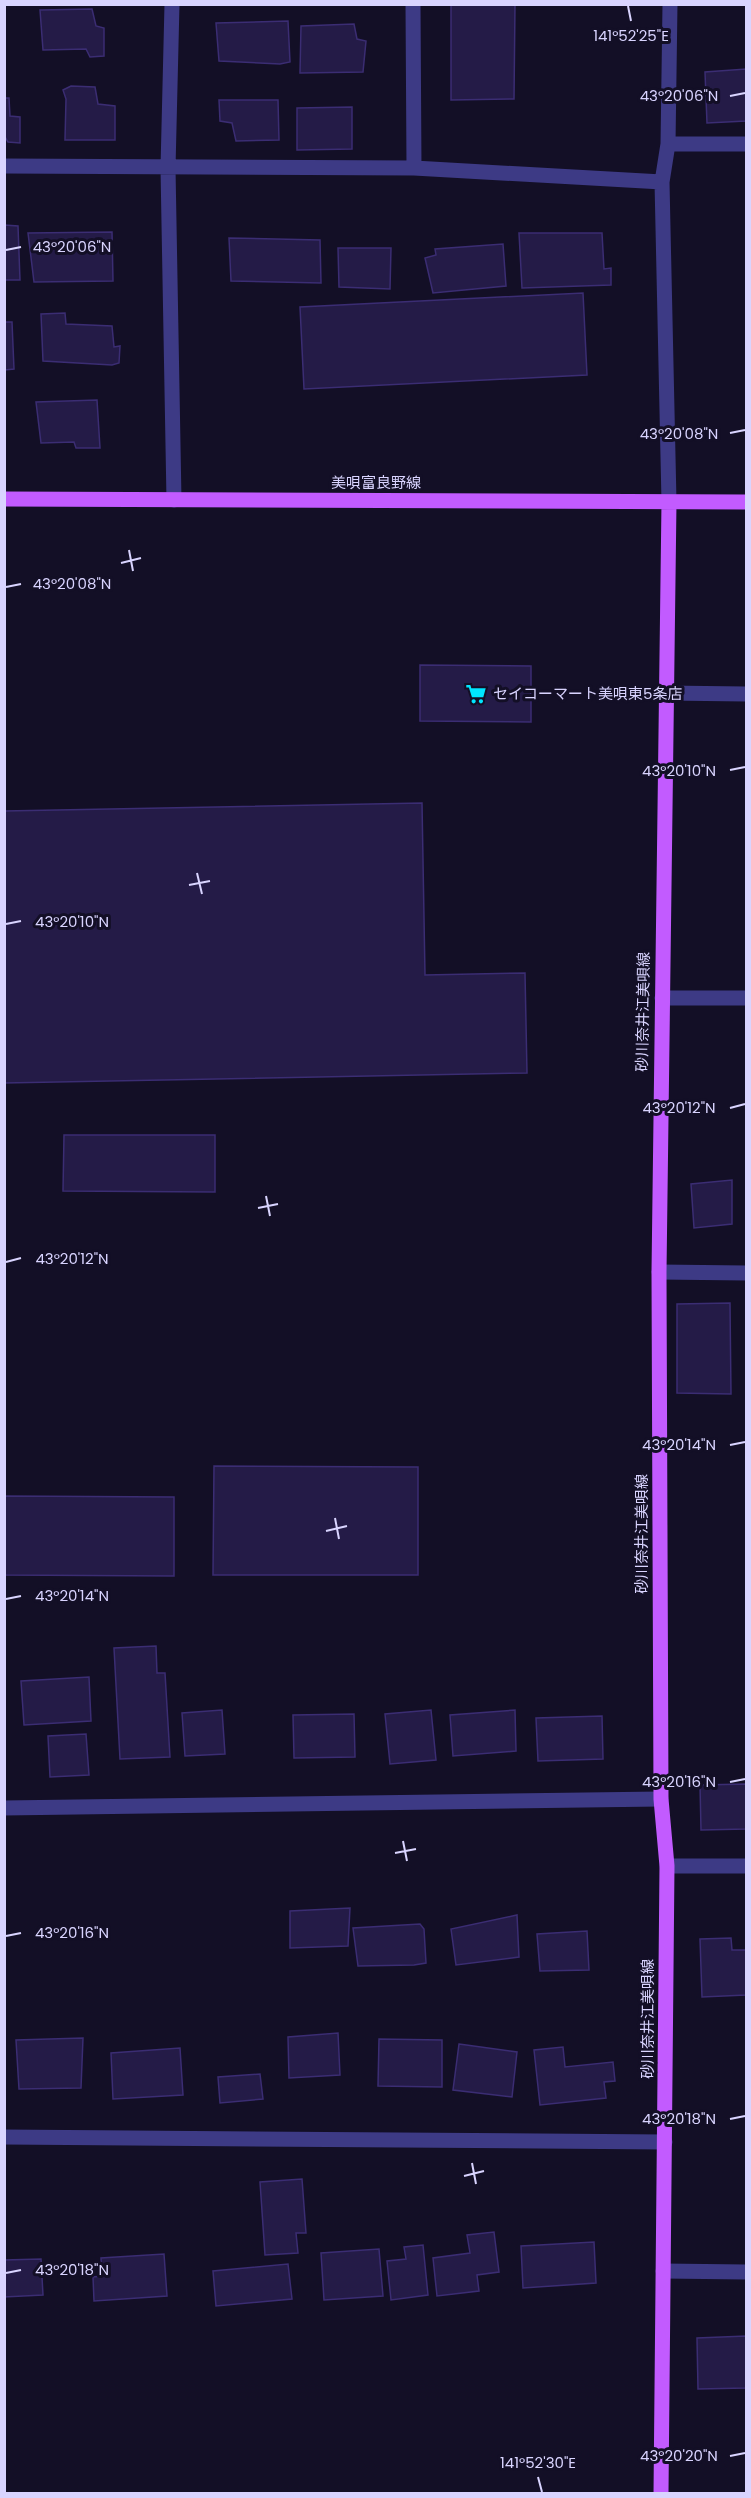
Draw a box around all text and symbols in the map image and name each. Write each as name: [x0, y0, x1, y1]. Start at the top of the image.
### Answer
text: 141°52'25"E: [593, 25, 669, 46]
text: 43°20'06"N: [640, 85, 718, 106]
text: 43°20'06"N: [33, 236, 111, 257]
text: 43°20'08"N: [640, 423, 718, 444]
street label: 美唄富良野線: [331, 472, 421, 493]
text: 43°20'08"N: [33, 573, 111, 594]
supermarket icon: セイコーマート美唄東5条店: [464, 682, 488, 706]
place label: セイコーマート美唄東5条店: [493, 683, 682, 704]
text: 43°20'10"N: [642, 760, 716, 781]
text: 43°20'10"N: [35, 911, 109, 932]
street label: 砂川奈井江美唄線: [631, 952, 654, 1072]
text: 43°20'12"N: [642, 1097, 716, 1118]
text: 43°20'12"N: [35, 1248, 109, 1269]
text: 43°20'14"N: [642, 1434, 716, 1455]
street label: 砂川奈井江美唄線: [631, 1474, 652, 1594]
text: 43°20'14"N: [35, 1585, 109, 1606]
text: 43°20'16"N: [642, 1771, 716, 1792]
text: 43°20'16"N: [35, 1922, 109, 1943]
street label: 砂川奈井江美唄線: [637, 1959, 658, 2079]
text: 43°20'18"N: [642, 2108, 716, 2129]
text: 43°20'18"N: [35, 2259, 109, 2280]
text: 43°20'20"N: [640, 2445, 718, 2466]
text: 141°52'30"E: [500, 2452, 576, 2473]

